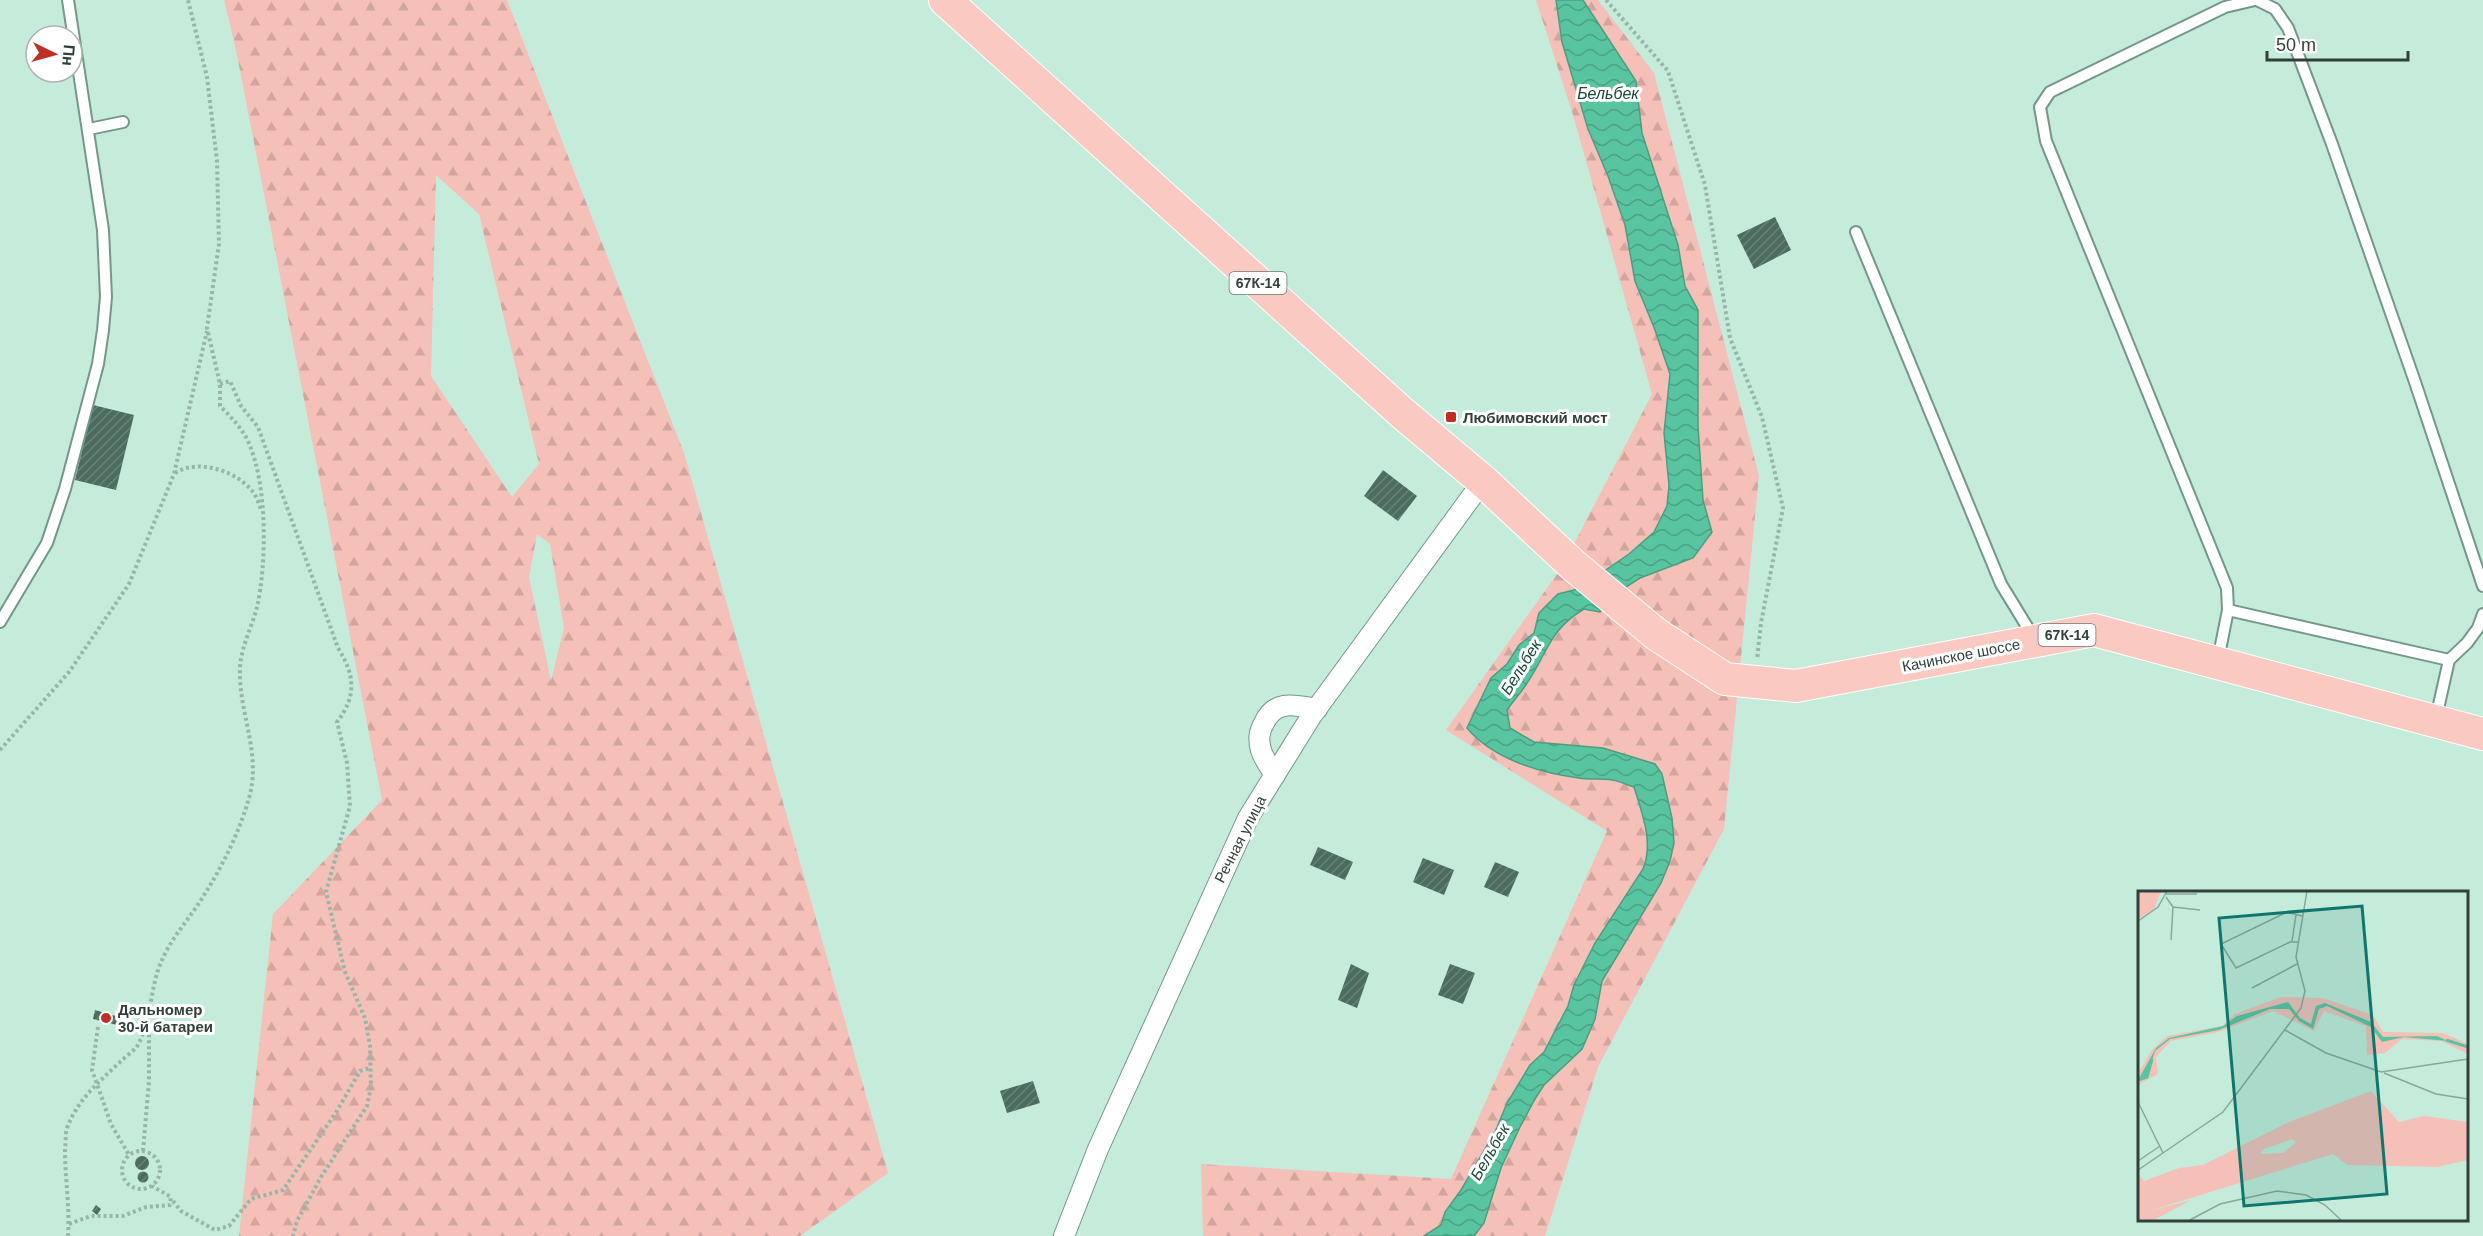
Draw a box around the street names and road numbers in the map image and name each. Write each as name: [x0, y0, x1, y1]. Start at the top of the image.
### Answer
road number: 67К-14: [1230, 272, 1286, 294]
road number: 67К-14: [2038, 624, 2096, 646]
street label: Качинское шоссе: [1900, 635, 2022, 675]
street label: Речная улица: [1211, 792, 1269, 885]

